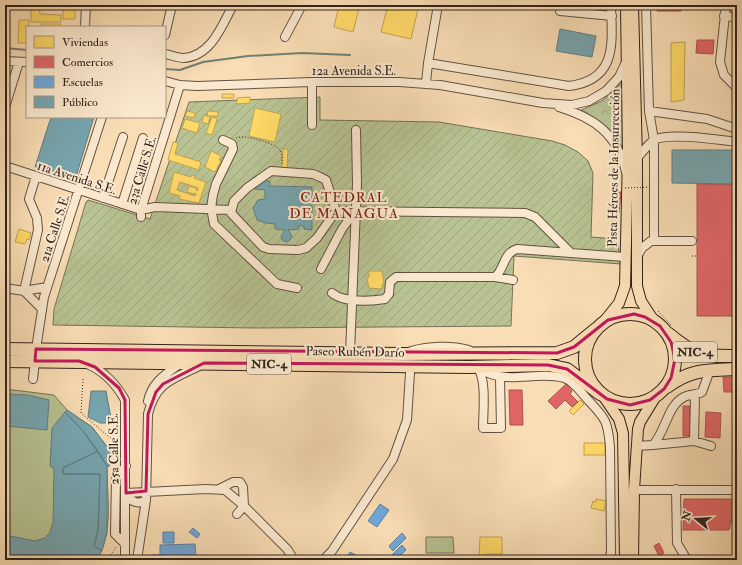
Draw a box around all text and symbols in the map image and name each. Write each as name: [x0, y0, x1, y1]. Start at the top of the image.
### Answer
legend: [26, 26, 166, 118]
text: Viviendas: [62, 35, 108, 50]
text: Comercios: [62, 55, 113, 70]
street label: 12a Avenida S.E.: [312, 63, 396, 79]
text: Escuelas: [62, 75, 103, 90]
street label: Pista Héroes de la Insurrección: [605, 88, 623, 247]
text: Público: [62, 95, 98, 110]
street label: 23a Calle S.E.: [124, 134, 160, 206]
street label: 11a Avenida S.E.: [35, 158, 118, 198]
district label: CATEDRAL DE MANAGUA: [289, 189, 399, 222]
street label: 21a Calle S.E.: [36, 192, 73, 264]
road number: NIC-4: [673, 342, 717, 362]
street label: Paseo Rubén Darío: [305, 343, 405, 361]
road number: NIC-4: [247, 354, 291, 374]
street label: 25a Calle S.E.: [105, 413, 123, 485]
north arrow: [676, 499, 716, 539]
text: N: [679, 508, 695, 524]

